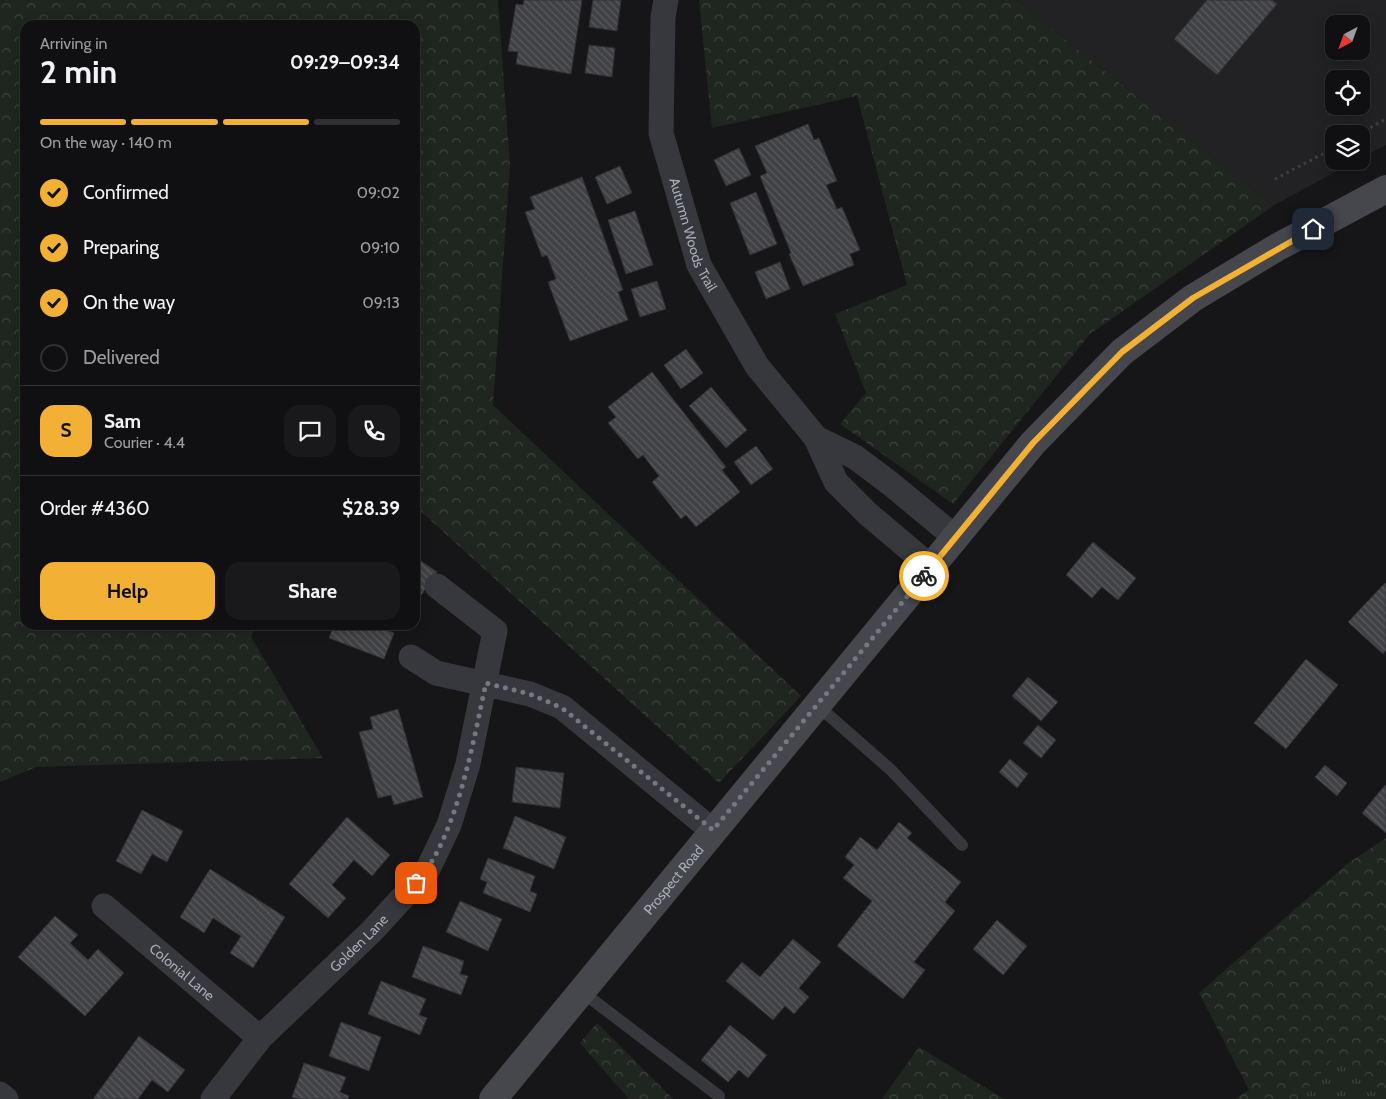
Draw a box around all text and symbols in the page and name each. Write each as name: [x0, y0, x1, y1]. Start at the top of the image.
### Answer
north arrow: [1325, 15, 1370, 60]
map controls: [1325, 15, 1370, 170]
text: Arriving in: [40, 34, 107, 53]
text: 09:29–09:34: [290, 51, 400, 74]
text: 2 min: [40, 52, 117, 91]
button: locate: [1325, 70, 1370, 115]
button: layers: [1325, 125, 1370, 170]
text: On the way · 140 m: [40, 133, 172, 152]
street label: Autumn Woods Trail: [665, 176, 722, 295]
icon: check: [40, 179, 68, 207]
text: Confirmed: [83, 181, 169, 204]
text: 09:02: [357, 183, 400, 202]
pin: [1292, 208, 1334, 250]
icon: home: [1299, 215, 1327, 243]
icon: check: [40, 234, 68, 262]
text: Preparing: [83, 236, 159, 259]
text: 09:10: [360, 238, 400, 257]
icon: check: [40, 289, 68, 317]
text: On the way: [83, 291, 175, 314]
text: 09:13: [363, 293, 400, 312]
text: Delivered: [83, 346, 160, 369]
button: chat: [284, 405, 336, 457]
button: phone: [348, 405, 400, 457]
text: Sam: [104, 410, 141, 433]
text: S: [60, 419, 72, 442]
text: Courier · 4.4: [104, 433, 185, 452]
text: Order #4360: [40, 497, 150, 520]
text: $28.39: [342, 497, 400, 520]
courier: [899, 551, 949, 601]
button: Help: [40, 562, 215, 620]
button: Share: [225, 562, 400, 620]
icon: bike: [910, 562, 938, 590]
street label: Prospect Road: [639, 841, 708, 918]
pin: [395, 862, 437, 904]
icon: bag: [402, 869, 430, 897]
street label: Golden Lane: [326, 910, 392, 976]
street label: Colonial Lane: [146, 939, 218, 1005]

